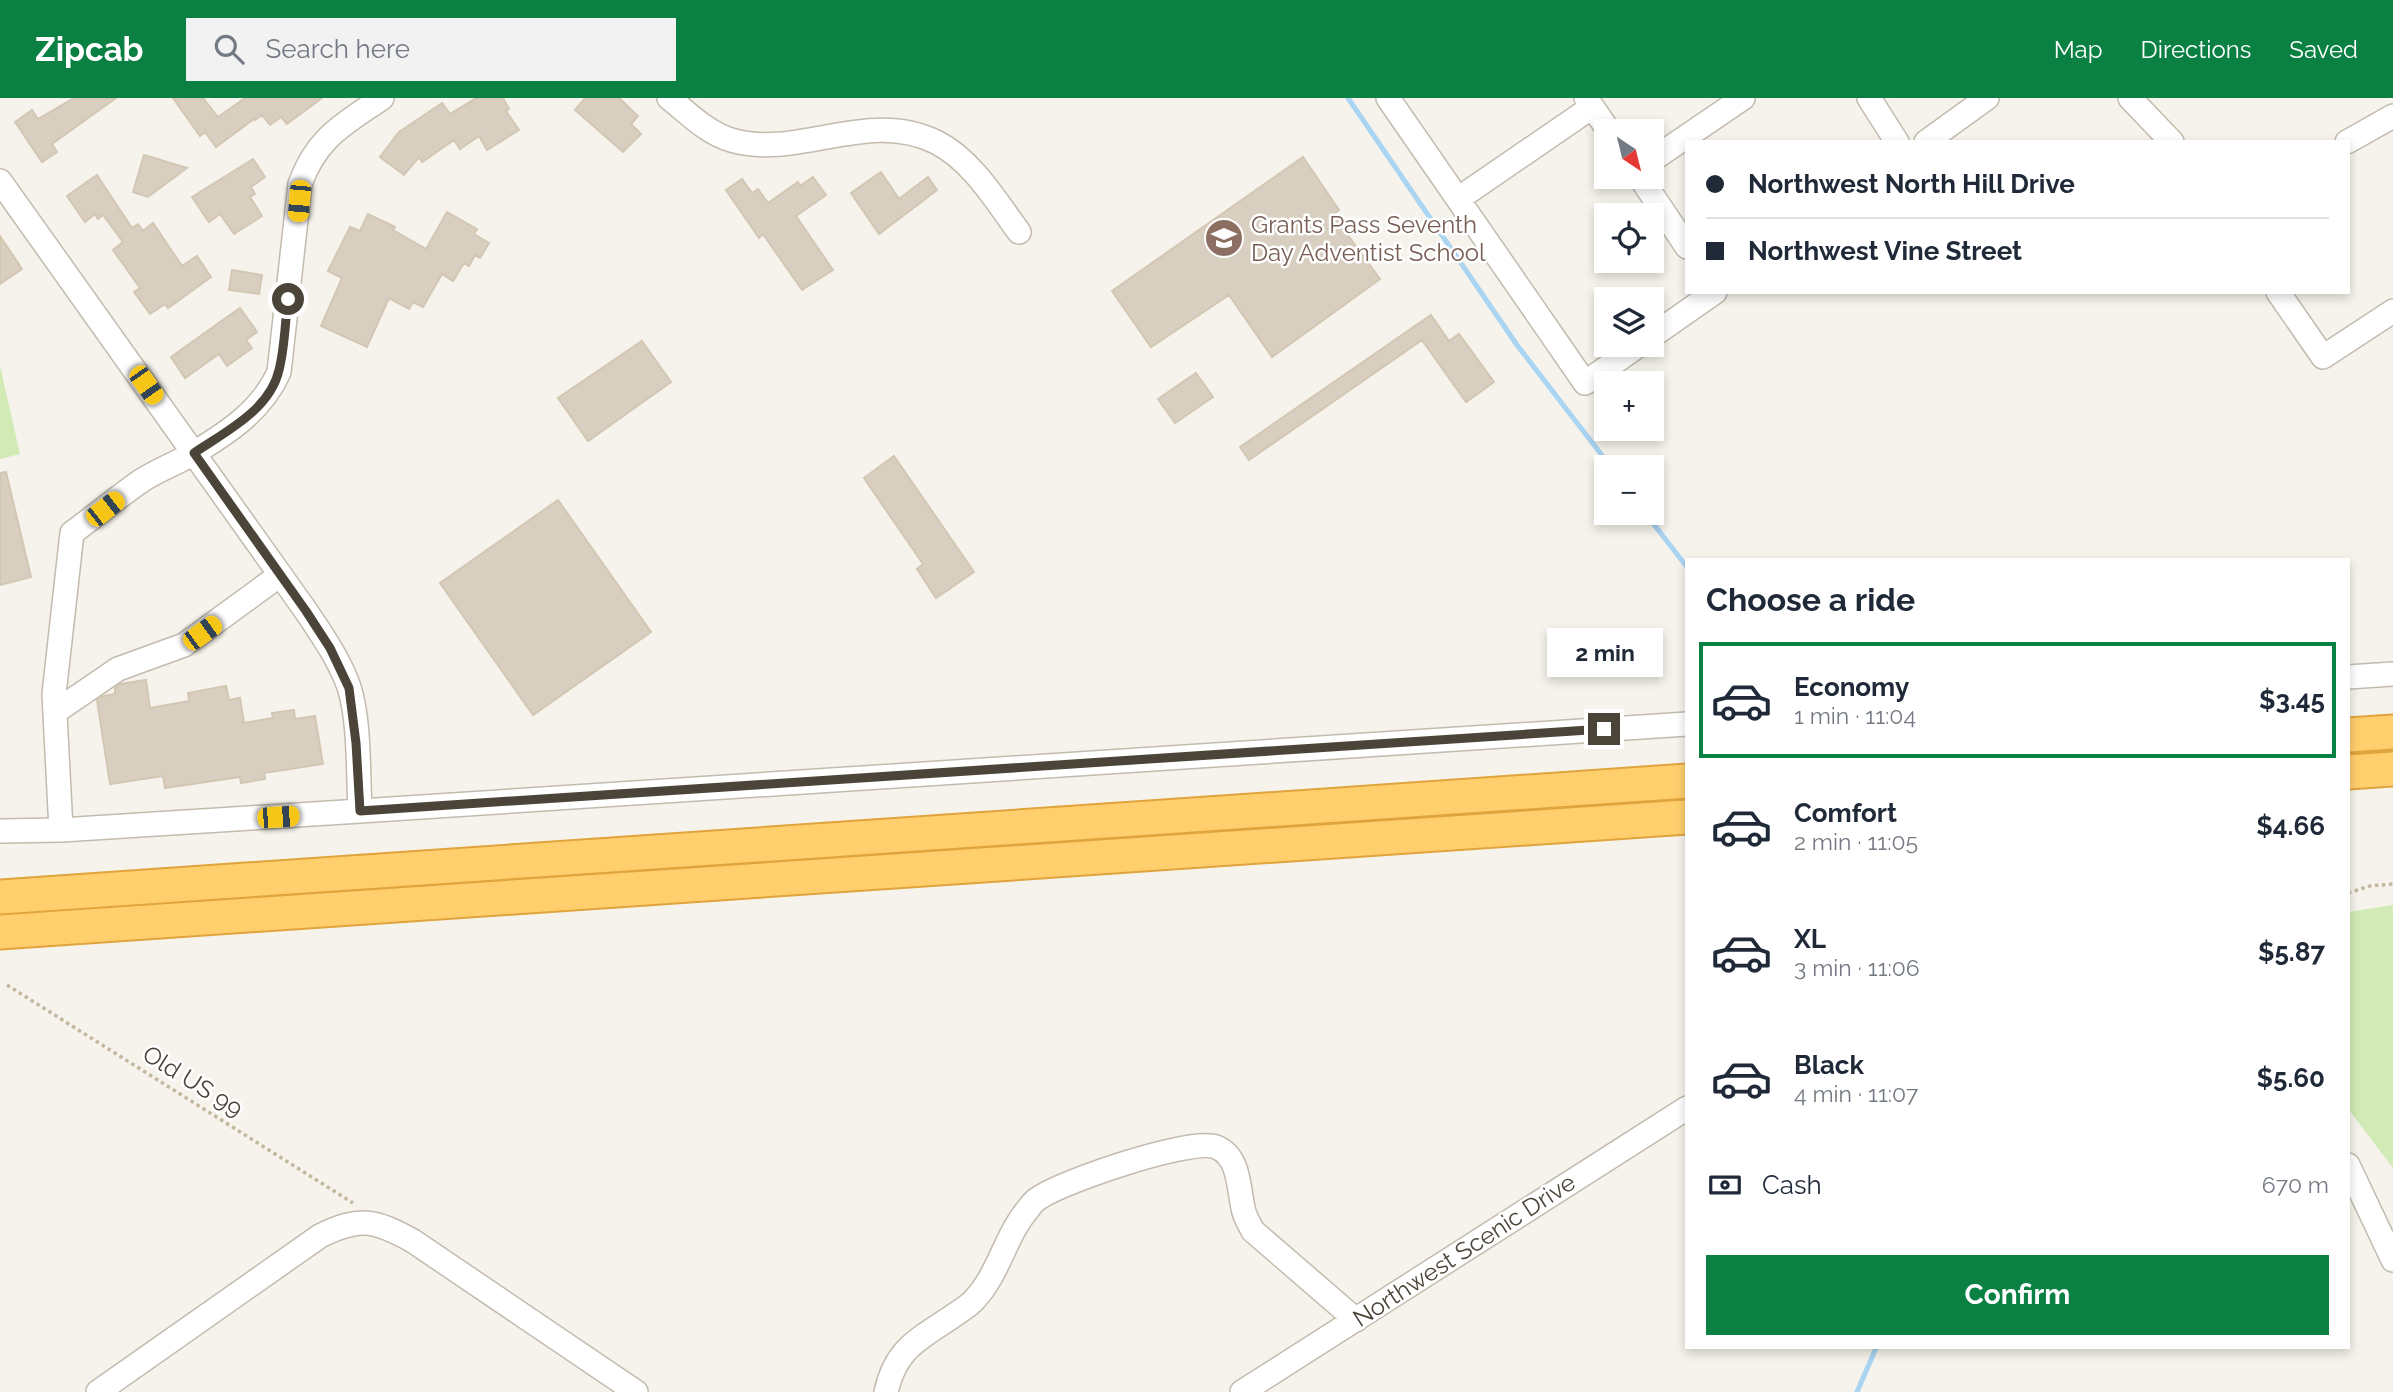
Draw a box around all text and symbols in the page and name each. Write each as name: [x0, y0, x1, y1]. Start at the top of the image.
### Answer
search box: [186, 18, 676, 81]
text: Zipcab: [35, 30, 144, 69]
icon: search: [210, 30, 248, 68]
text: Search here: [266, 34, 410, 64]
text: Map: [2054, 35, 2103, 64]
text: Directions: [2141, 35, 2251, 64]
text: Saved: [2289, 35, 2358, 64]
north arrow: [1594, 119, 1664, 189]
map controls: [1594, 119, 1664, 525]
text: Northwest North Hill Drive: [1748, 169, 2075, 199]
car: [287, 179, 312, 223]
button: locate: [1594, 203, 1664, 273]
place label: Grants Pass Seventh Day Adventist School: [1251, 210, 1486, 267]
school or university icon: Grants Pass Seventh Day Adventist School: [1203, 217, 1245, 259]
text: Northwest Vine Street: [1748, 236, 2022, 266]
route start: [272, 283, 304, 315]
button: layers: [1594, 287, 1664, 357]
car: [126, 362, 167, 408]
button: +: [1594, 371, 1664, 441]
button: −: [1594, 455, 1664, 525]
car: [82, 488, 129, 530]
text: Choose a ride: [1706, 581, 1915, 618]
car: [179, 612, 226, 654]
callout: 2 min: [1546, 628, 1662, 676]
text: 2 min: [1575, 639, 1635, 666]
icon: car: [1710, 669, 1773, 732]
text: Economy: [1794, 672, 1909, 702]
text: $3.45: [2259, 685, 2325, 715]
text: 1 min · 11:04: [1794, 702, 1916, 729]
route end: [1588, 713, 1620, 745]
icon: car: [1710, 795, 1773, 858]
text: Comfort: [1794, 798, 1897, 828]
car: [257, 805, 300, 829]
text: $4.66: [2256, 811, 2325, 841]
text: 2 min · 11:05: [1794, 828, 1918, 855]
icon: car: [1710, 921, 1773, 984]
text: XL: [1794, 924, 1826, 954]
text: $5.87: [2258, 937, 2325, 967]
text: 3 min · 11:06: [1794, 954, 1920, 981]
street label: Old US 99: [138, 1039, 248, 1123]
icon: car: [1710, 1047, 1773, 1110]
text: Black: [1794, 1050, 1864, 1080]
text: $5.60: [2257, 1063, 2325, 1093]
text: 4 min · 11:07: [1794, 1080, 1918, 1107]
icon: cash: [1706, 1166, 1744, 1204]
street label: Northwest Scenic Drive: [1347, 1167, 1581, 1333]
text: Cash: [1762, 1170, 1822, 1200]
text: 670 m: [2262, 1171, 2329, 1198]
button: Confirm: [1706, 1255, 2329, 1335]

